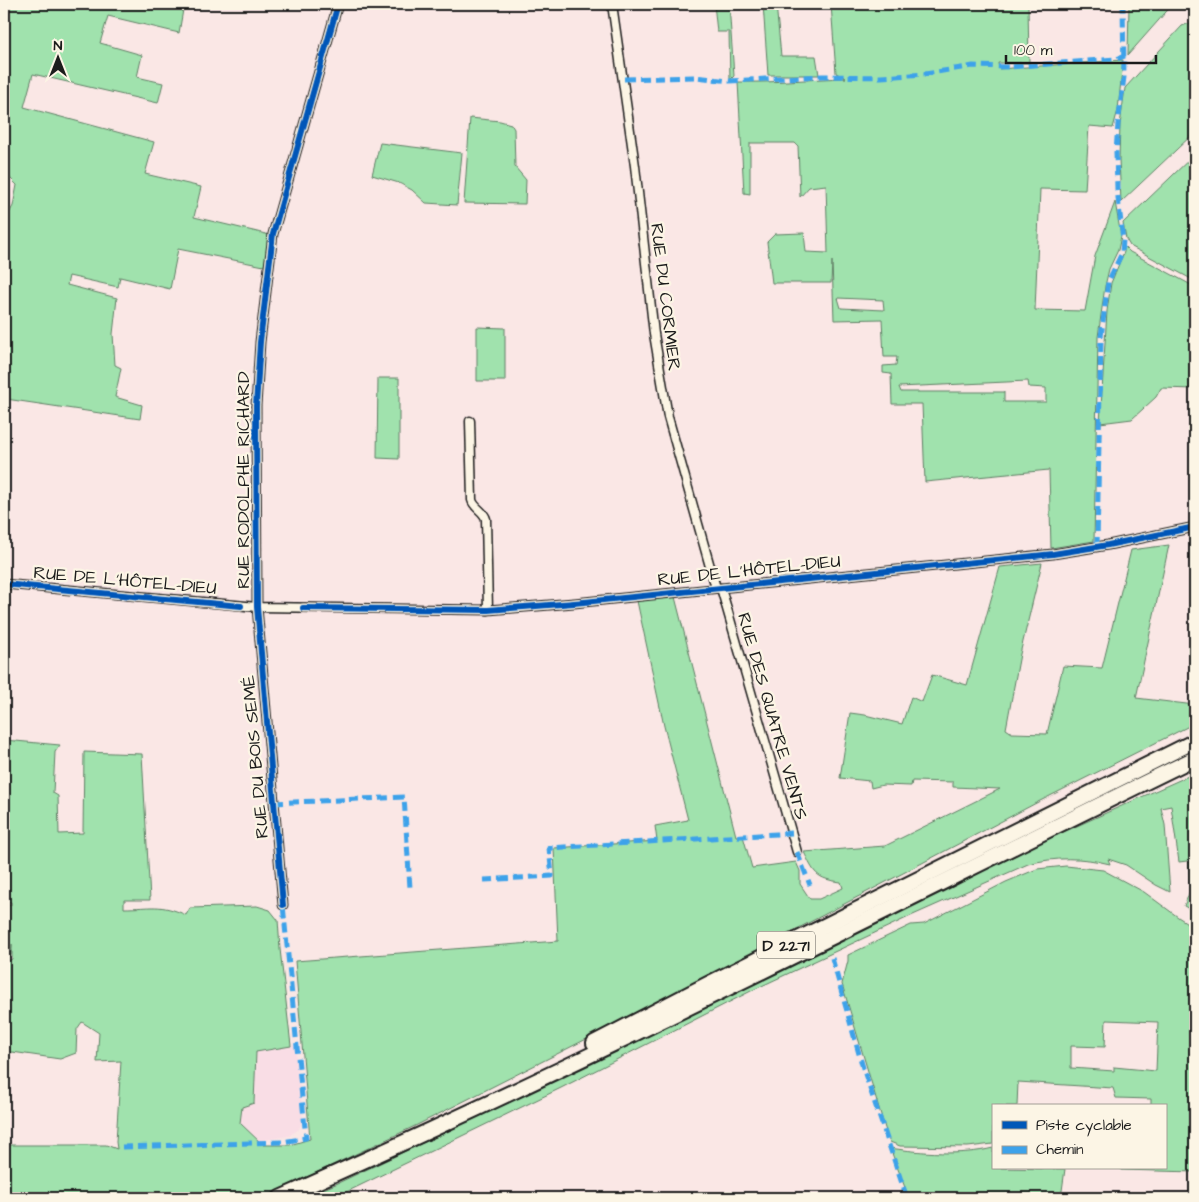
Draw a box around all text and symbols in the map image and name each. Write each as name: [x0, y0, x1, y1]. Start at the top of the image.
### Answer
north arrow: [32, 32, 82, 82]
scale bar: [1006, 32, 1156, 64]
text: N: [54, 36, 63, 56]
text: 100 m: [1014, 40, 1053, 61]
street label: RUE DU CORMIER: [644, 222, 687, 372]
street label: RUE RODOLPHE RICHARD: [231, 371, 256, 589]
street label: RUE DE L'HÔTEL-DIEU: [656, 548, 842, 593]
street label: RUE DE L'HÔTEL-DIEU: [32, 560, 218, 601]
street label: RUE DES QUATRE VENTS: [731, 610, 814, 823]
street label: RUE DU BOIS SEMÉ: [236, 674, 275, 840]
road number: D 2271: [757, 932, 815, 958]
legend: [992, 1104, 1166, 1170]
text: Piste cyclable: [1036, 1115, 1132, 1137]
text: Chemin: [1036, 1139, 1084, 1160]

